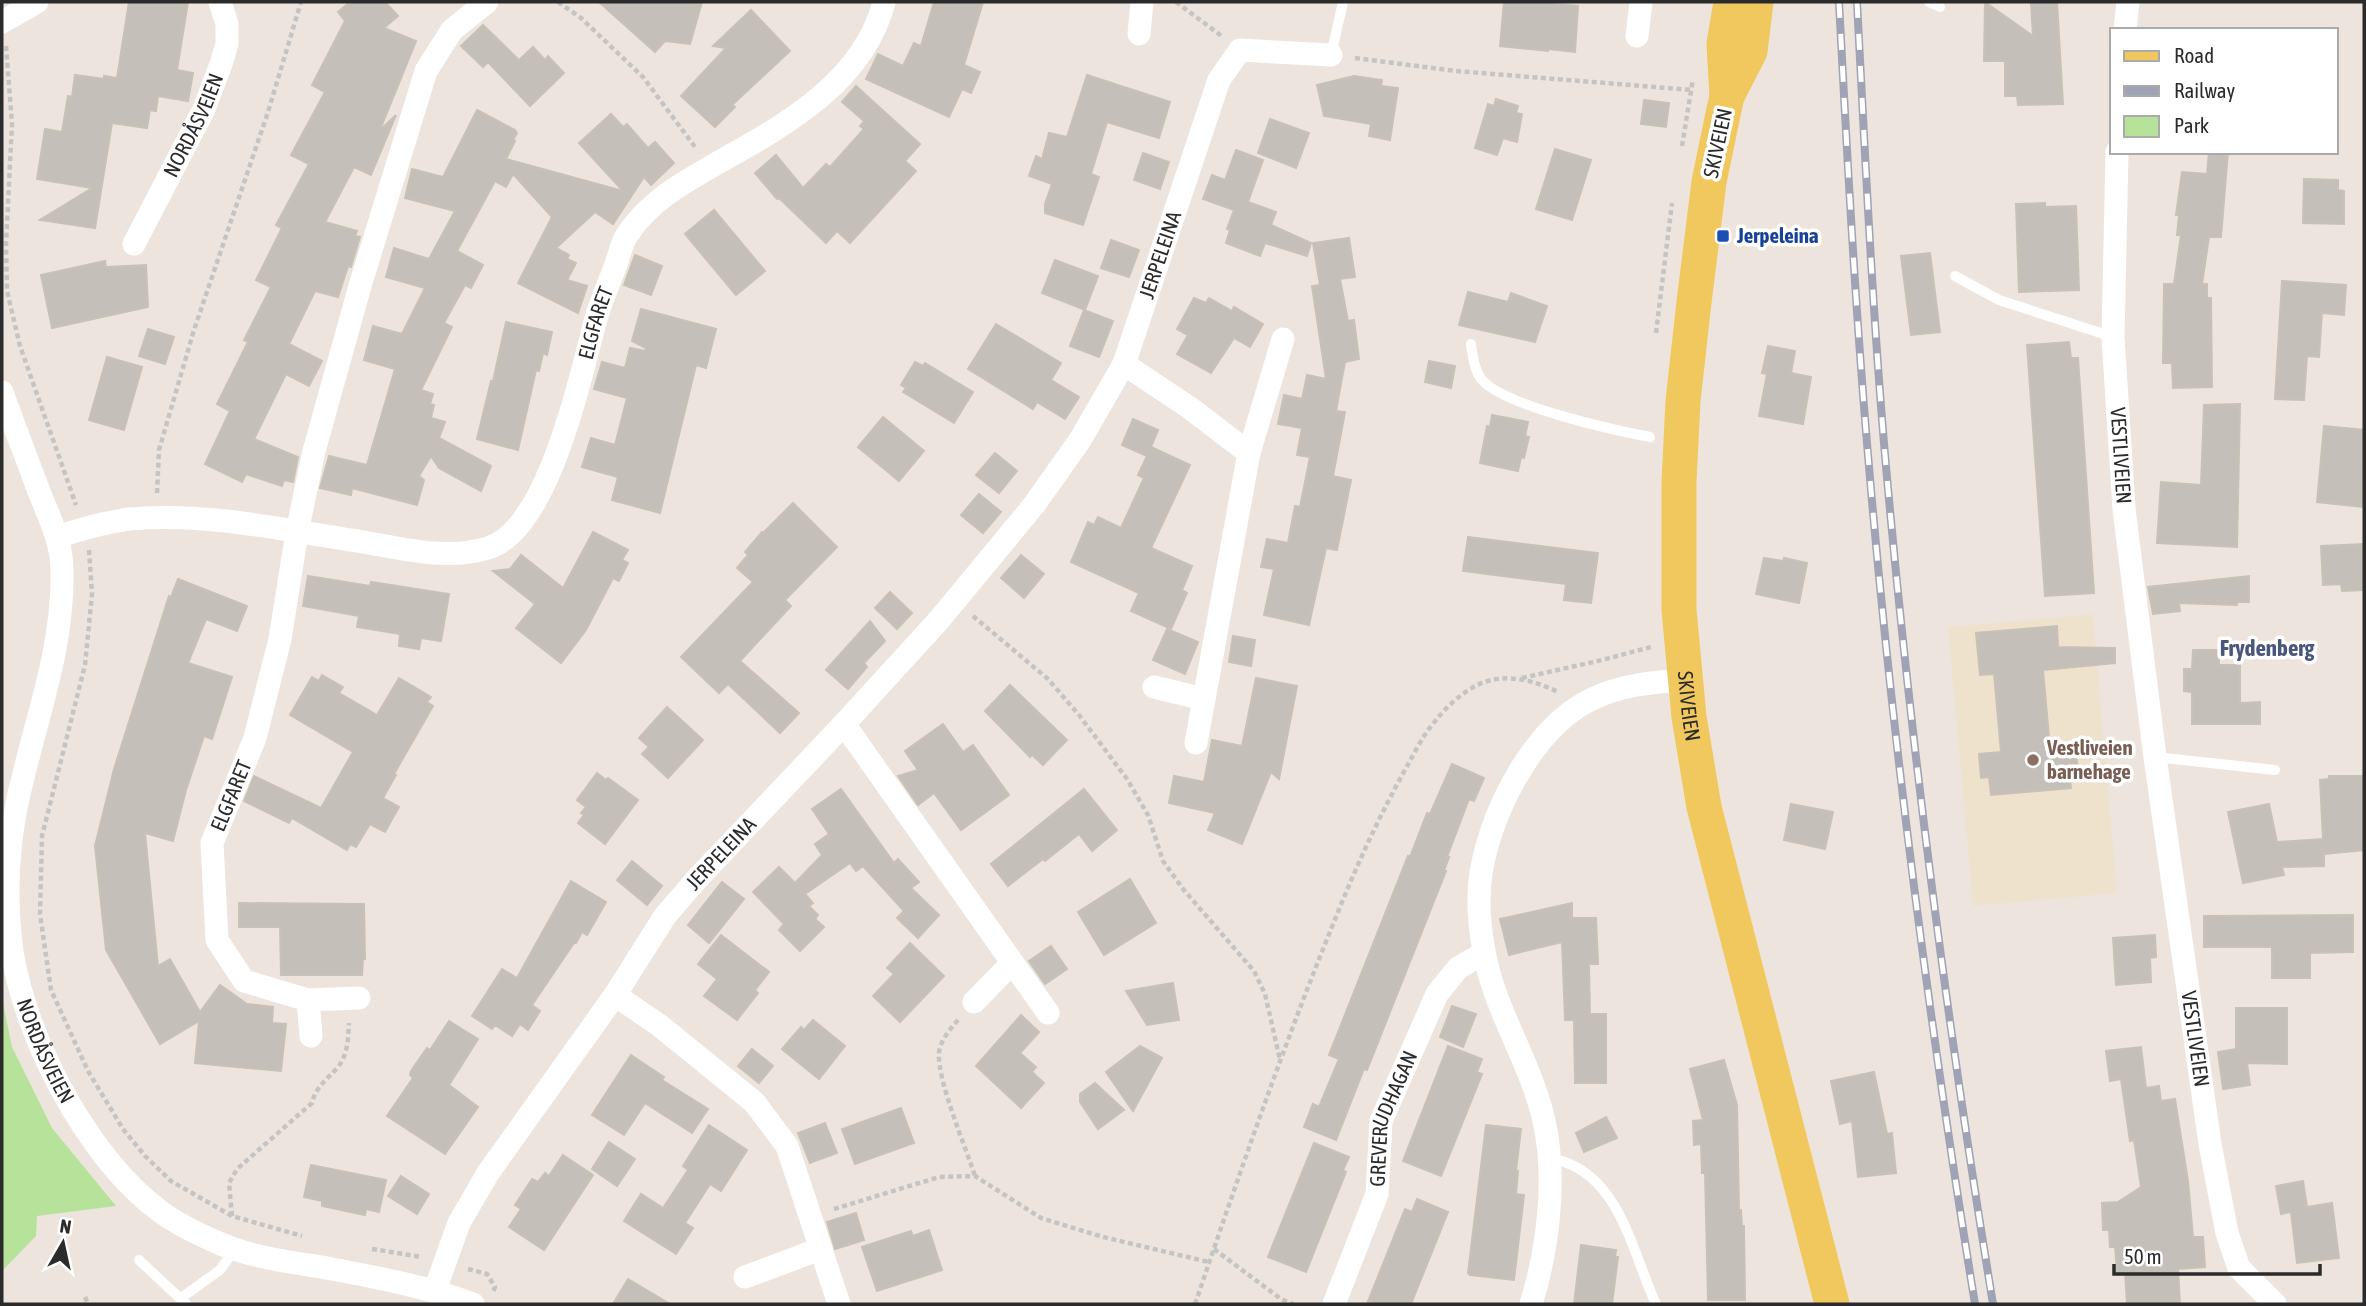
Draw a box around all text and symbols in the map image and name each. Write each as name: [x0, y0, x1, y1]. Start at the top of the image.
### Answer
legend: [2110, 28, 2338, 154]
text: Road: [2174, 43, 2214, 67]
street label: NORDÅSVEIEN: [158, 70, 227, 181]
text: Railway: [2174, 78, 2236, 102]
street label: SKIVEIEN: [1698, 106, 1736, 180]
text: Park: [2174, 113, 2209, 137]
street label: JERPELEINA: [1134, 207, 1185, 302]
place label: Jerpeleina: [1736, 223, 1819, 247]
marker: Jerpeleina: [1715, 228, 1731, 244]
street label: ELGFARET: [573, 283, 617, 362]
street label: VESTLIVEIEN: [2107, 407, 2137, 505]
district label: Frydenberg: [2220, 635, 2314, 661]
street label: SKIVEIEN: [1674, 670, 1706, 743]
place label: Vestliveien barnehage: [2046, 735, 2133, 783]
marker: Vestliveien barnehage: [2025, 752, 2041, 768]
street label: ELGFARET: [205, 756, 256, 835]
street label: JERPELEINA: [680, 811, 761, 894]
street label: VESTLIVEIEN: [2177, 989, 2215, 1088]
street label: NORDÅSVEIEN: [13, 995, 80, 1107]
street label: GREVERUDHAGAN: [1364, 1047, 1421, 1187]
north arrow: [28, 1208, 98, 1278]
text: N: [58, 1214, 73, 1238]
scale bar: [2114, 1232, 2320, 1276]
text: 50 m: [2124, 1244, 2162, 1268]

